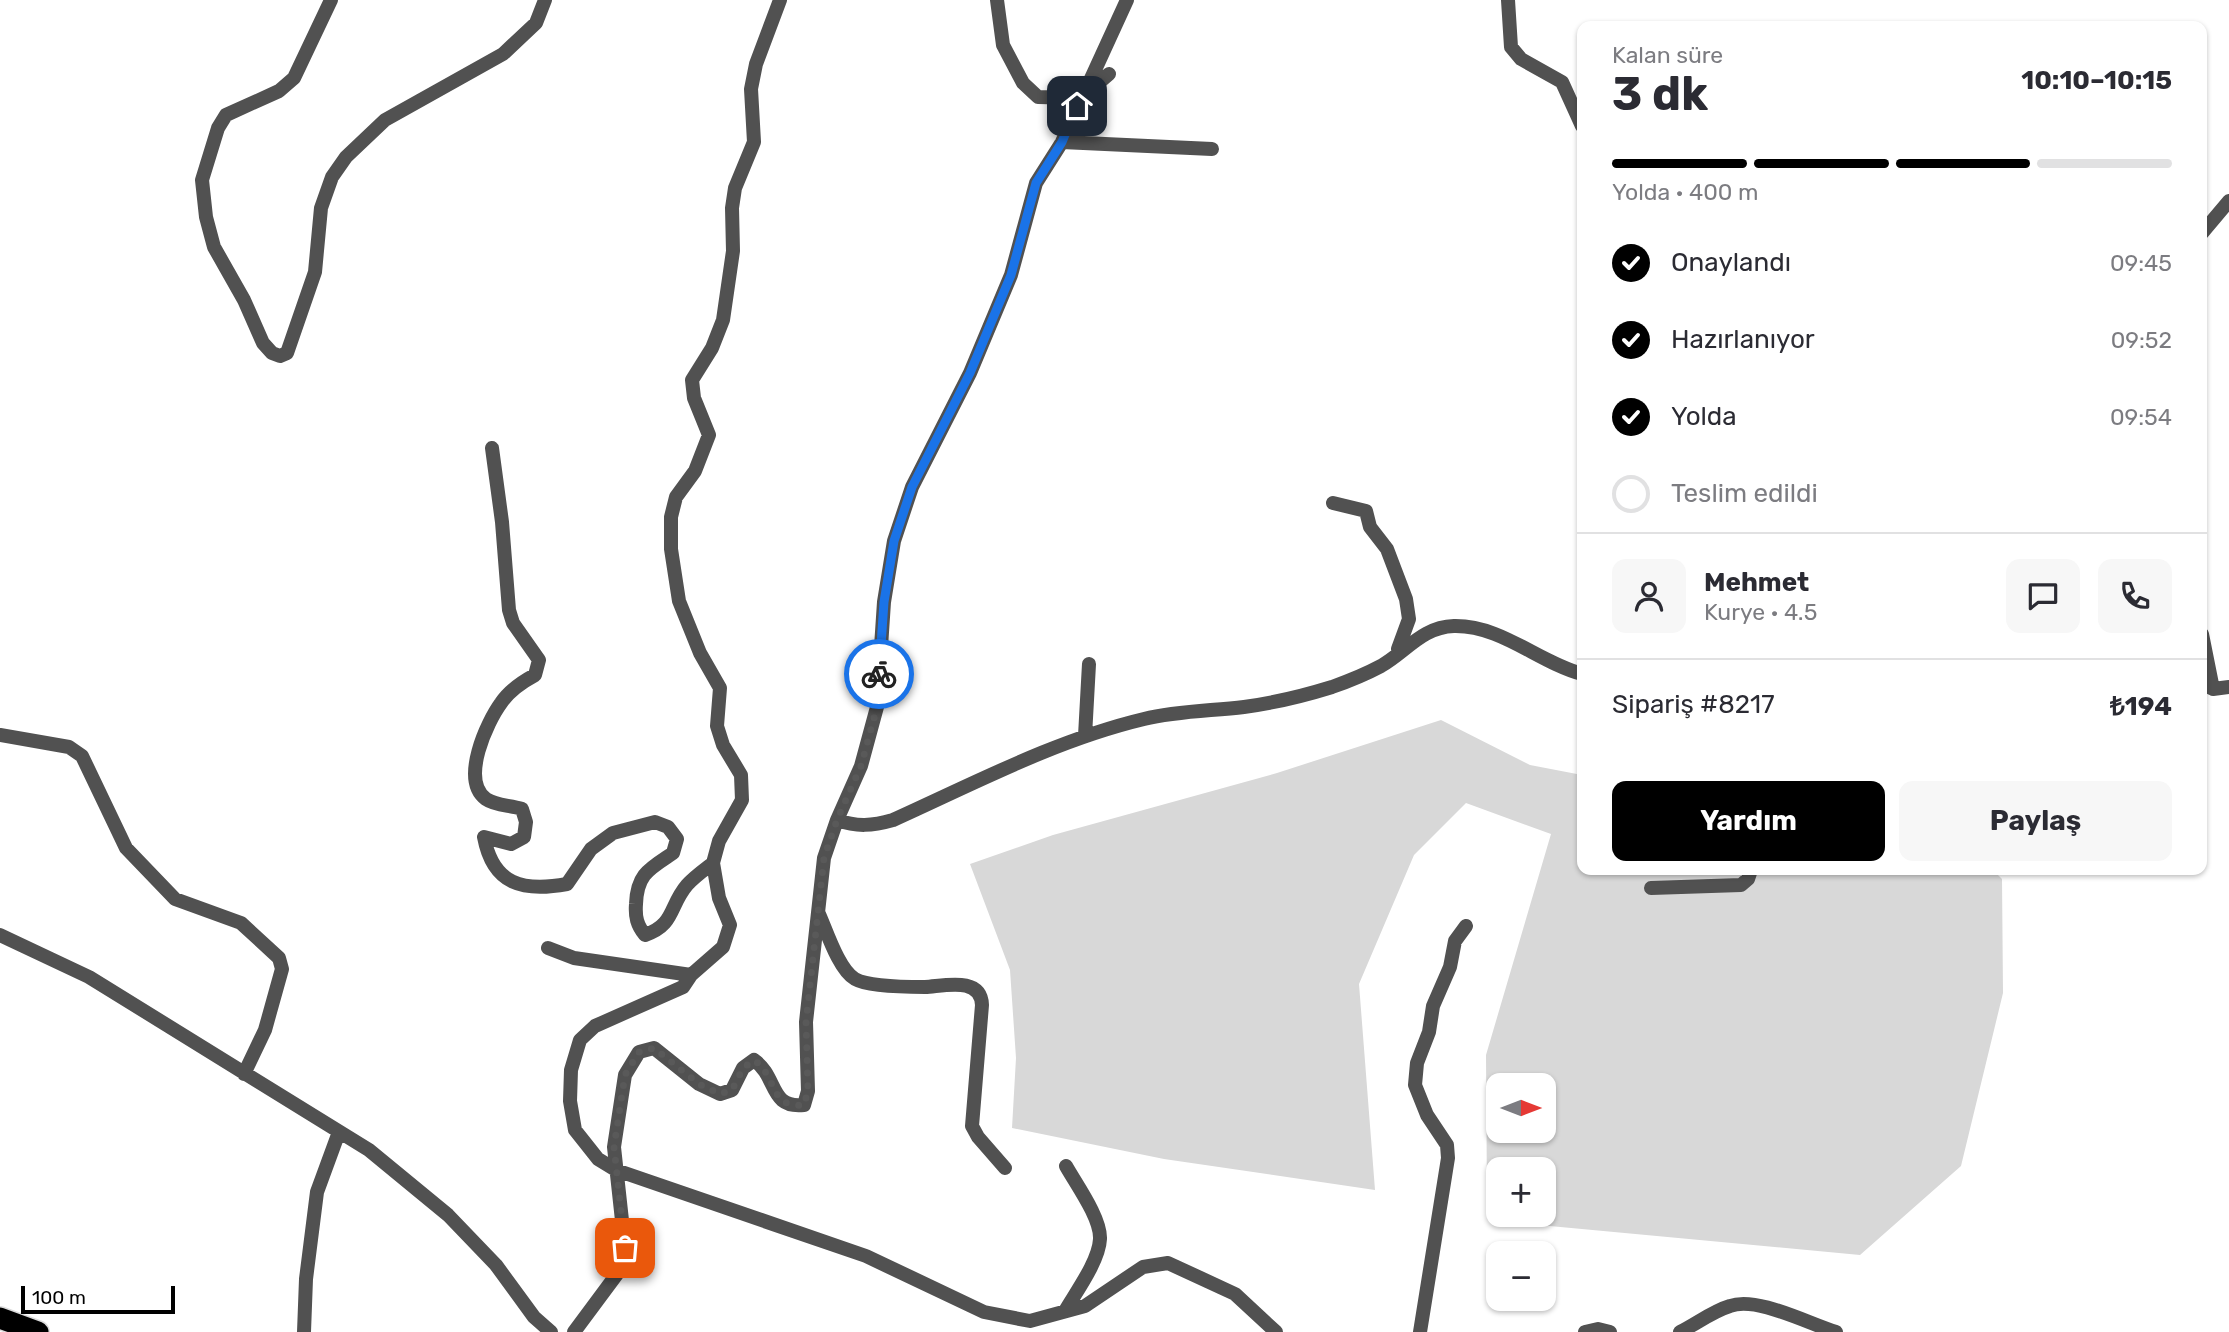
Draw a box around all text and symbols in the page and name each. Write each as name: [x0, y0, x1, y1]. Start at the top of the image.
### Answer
text: Kalan süre: [1612, 41, 1723, 69]
text: 10:10–10:15: [2021, 65, 2172, 96]
text: 3 dk: [1612, 67, 1708, 122]
pin: [1047, 76, 1107, 136]
icon: home: [1058, 87, 1096, 125]
text: Yolda · 400 m: [1612, 178, 1759, 206]
icon: check: [1612, 244, 1650, 282]
text: Onaylandı: [1671, 247, 1791, 278]
text: 09:45: [2110, 249, 2172, 277]
icon: check: [1612, 321, 1650, 359]
text: Hazırlanıyor: [1671, 324, 1815, 355]
text: 09:52: [2111, 326, 2172, 354]
icon: check: [1612, 398, 1650, 436]
text: Yolda: [1671, 401, 1737, 432]
text: 09:54: [2110, 403, 2172, 431]
text: Teslim edildi: [1671, 478, 1818, 509]
button: person: [1612, 559, 1686, 633]
button: chat: [2006, 559, 2080, 633]
button: phone: [2098, 559, 2172, 633]
text: Mehmet: [1704, 567, 1809, 598]
text: Kurye · 4.5: [1704, 598, 1817, 626]
courier: [844, 639, 914, 709]
icon: bike: [860, 655, 898, 693]
text: Sipariş #8217: [1612, 689, 1775, 720]
text: ₺194: [2110, 691, 2172, 722]
button: Yardım: [1612, 781, 1885, 861]
button: Paylaş: [1899, 781, 2172, 861]
north arrow: [1486, 1073, 1556, 1143]
map controls: [1486, 1073, 1556, 1311]
button: +: [1486, 1157, 1556, 1227]
pin: [595, 1218, 655, 1278]
icon: bag: [606, 1229, 644, 1267]
button: −: [1486, 1241, 1556, 1311]
scale bar: [21, 1283, 175, 1315]
text: 100 m: [32, 1286, 86, 1309]

